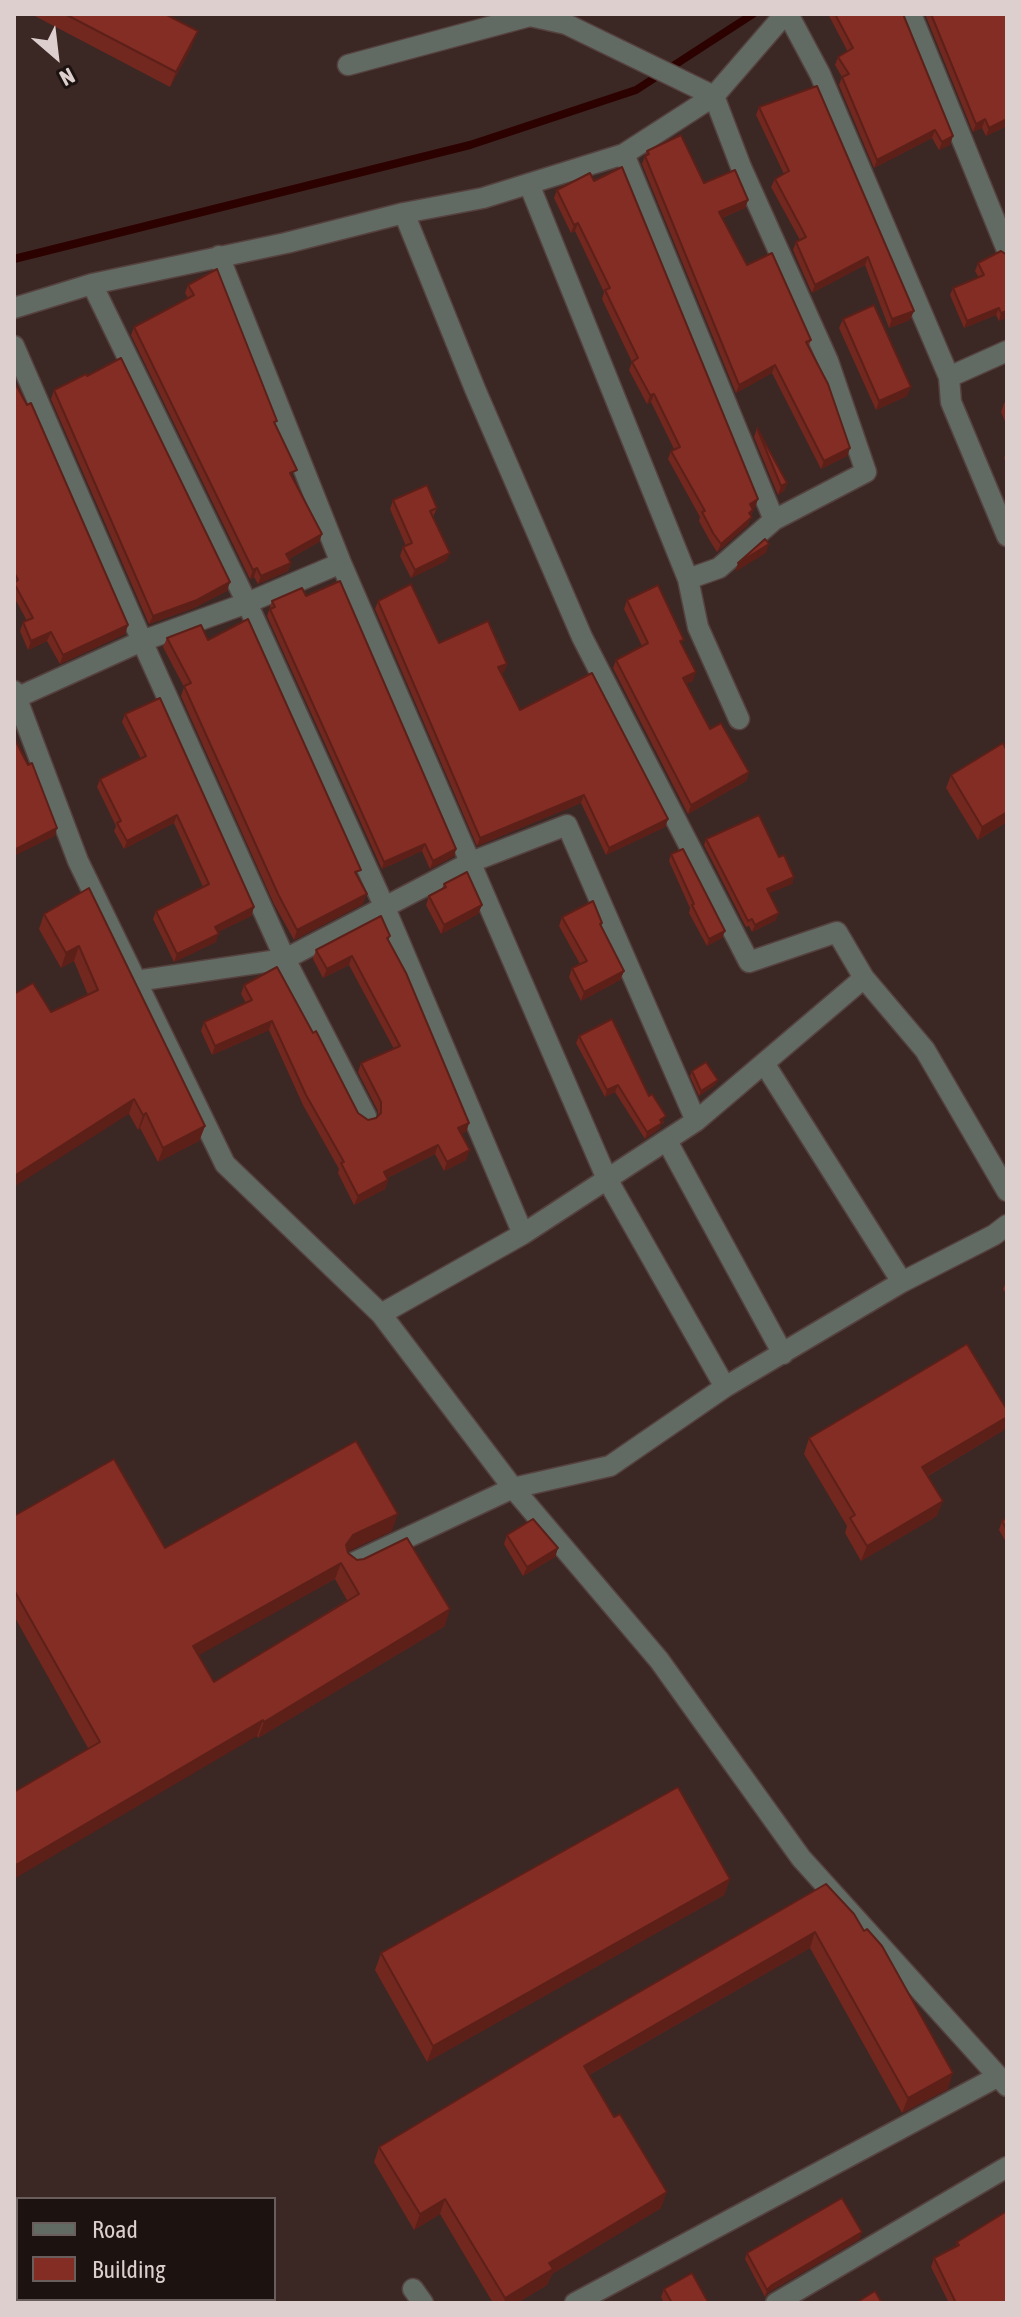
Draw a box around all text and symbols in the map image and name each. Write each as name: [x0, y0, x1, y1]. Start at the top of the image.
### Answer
north arrow: [16, 16, 96, 96]
text: N: [55, 63, 79, 92]
legend: [16, 2197, 276, 2301]
text: Road: [92, 2216, 138, 2243]
text: Building: [92, 2256, 165, 2283]

